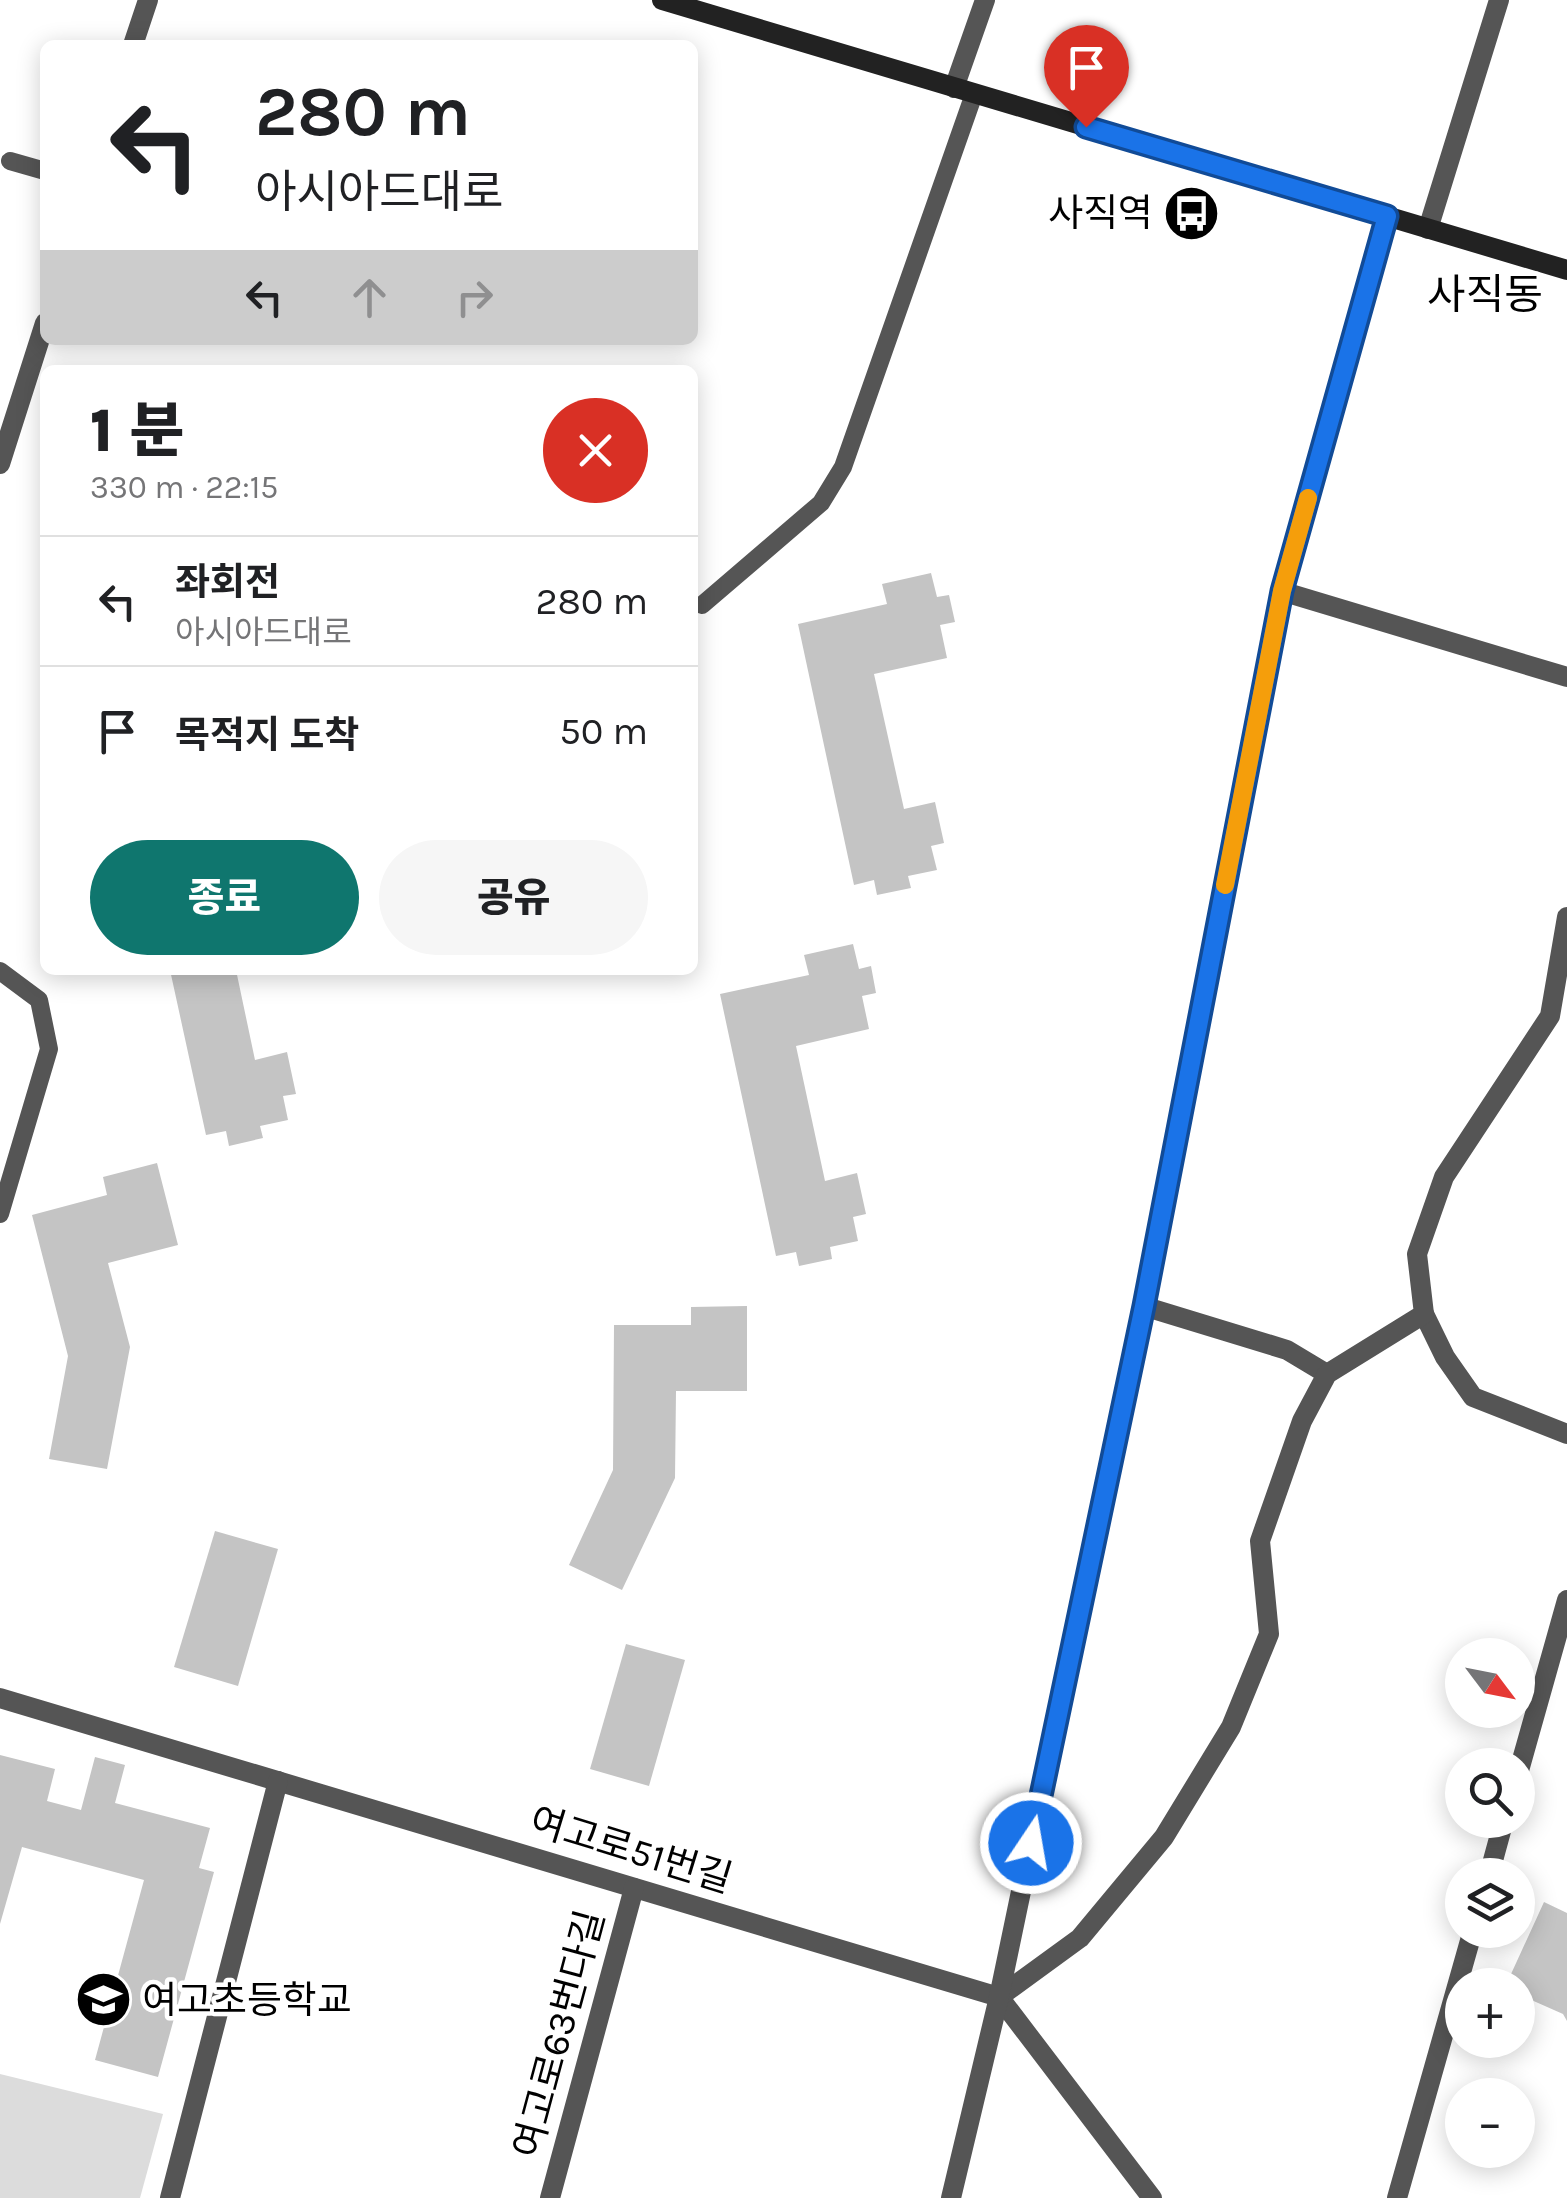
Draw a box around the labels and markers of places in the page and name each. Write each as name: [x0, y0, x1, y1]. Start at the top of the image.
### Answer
pin: [1044, 25, 1129, 128]
bus stop icon: 사직역: [1162, 183, 1222, 243]
place label: 사직역: [1048, 191, 1153, 236]
school or university icon: 여고초등학교: [73, 1970, 133, 2030]
place label: 여고초등학교: [142, 1978, 352, 2023]

